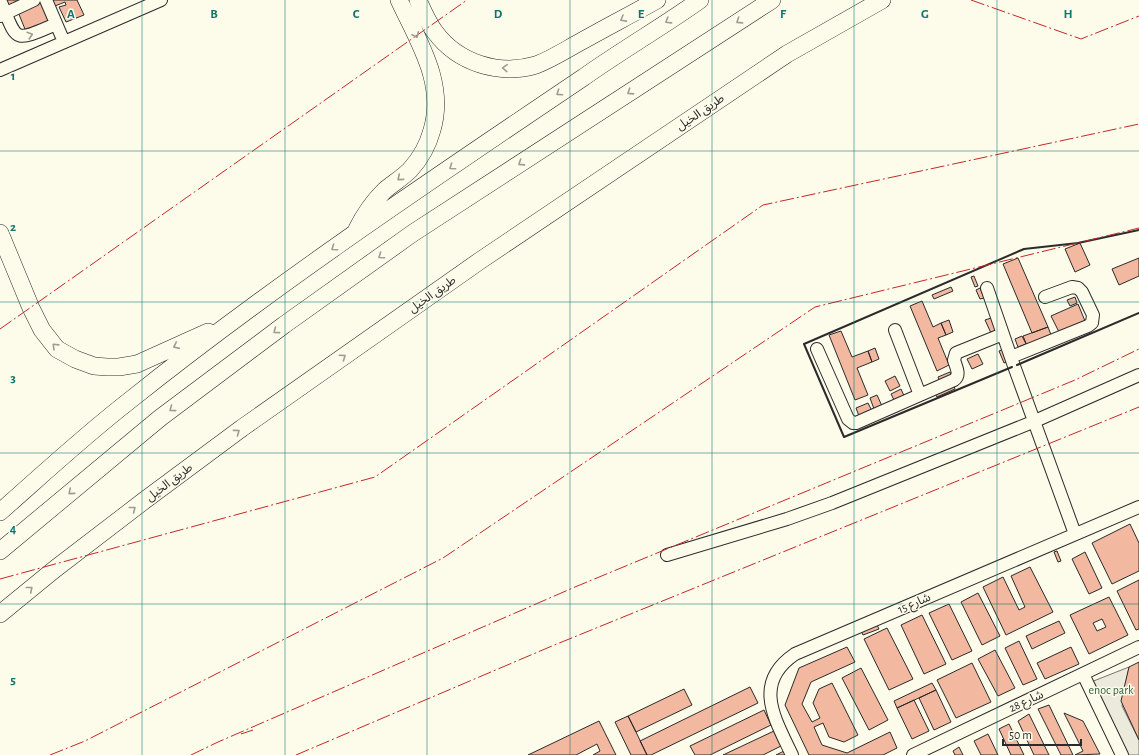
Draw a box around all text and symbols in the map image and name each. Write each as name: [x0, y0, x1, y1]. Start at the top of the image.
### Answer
text: A: [67, 8, 75, 21]
text: B: [210, 8, 218, 21]
text: C: [353, 8, 360, 21]
text: D: [494, 8, 503, 21]
text: E: [638, 8, 645, 21]
text: F: [780, 8, 787, 21]
text: G: [921, 8, 929, 21]
text: H: [1063, 8, 1073, 21]
one-way arrow: [620, 14, 627, 21]
one-way arrow: [736, 16, 743, 24]
one-way arrow: [665, 17, 672, 24]
one-way arrow: [27, 31, 34, 40]
one-way arrow: [411, 32, 419, 39]
one-way arrow: [502, 64, 508, 73]
text: 1: [11, 70, 15, 83]
one-way arrow: [627, 87, 634, 95]
one-way arrow: [557, 88, 564, 95]
street label: طريق الخيل: [674, 92, 727, 134]
one-way arrow: [518, 158, 525, 166]
one-way arrow: [449, 162, 456, 170]
one-way arrow: [397, 174, 404, 181]
text: 2: [10, 221, 16, 234]
one-way arrow: [331, 243, 338, 250]
one-way arrow: [379, 251, 386, 258]
street label: طريق الخيل: [406, 273, 459, 316]
one-way arrow: [273, 326, 280, 333]
one-way arrow: [172, 341, 180, 349]
one-way arrow: [52, 344, 60, 351]
one-way arrow: [339, 355, 346, 362]
text: 3: [10, 372, 16, 385]
one-way arrow: [169, 404, 176, 411]
one-way arrow: [233, 429, 240, 436]
street label: طريق الخيل: [144, 461, 196, 505]
one-way arrow: [69, 487, 76, 494]
one-way arrow: [128, 507, 135, 514]
text: 4: [10, 523, 17, 536]
one-way arrow: [26, 587, 33, 594]
street label: شارع 15: [896, 591, 933, 618]
text: 5: [10, 674, 16, 687]
park label: enoc park: [1088, 684, 1134, 696]
street label: شارع 28: [1007, 688, 1046, 717]
scale bar: [1003, 721, 1081, 747]
text: 50 m: [1009, 729, 1032, 741]

